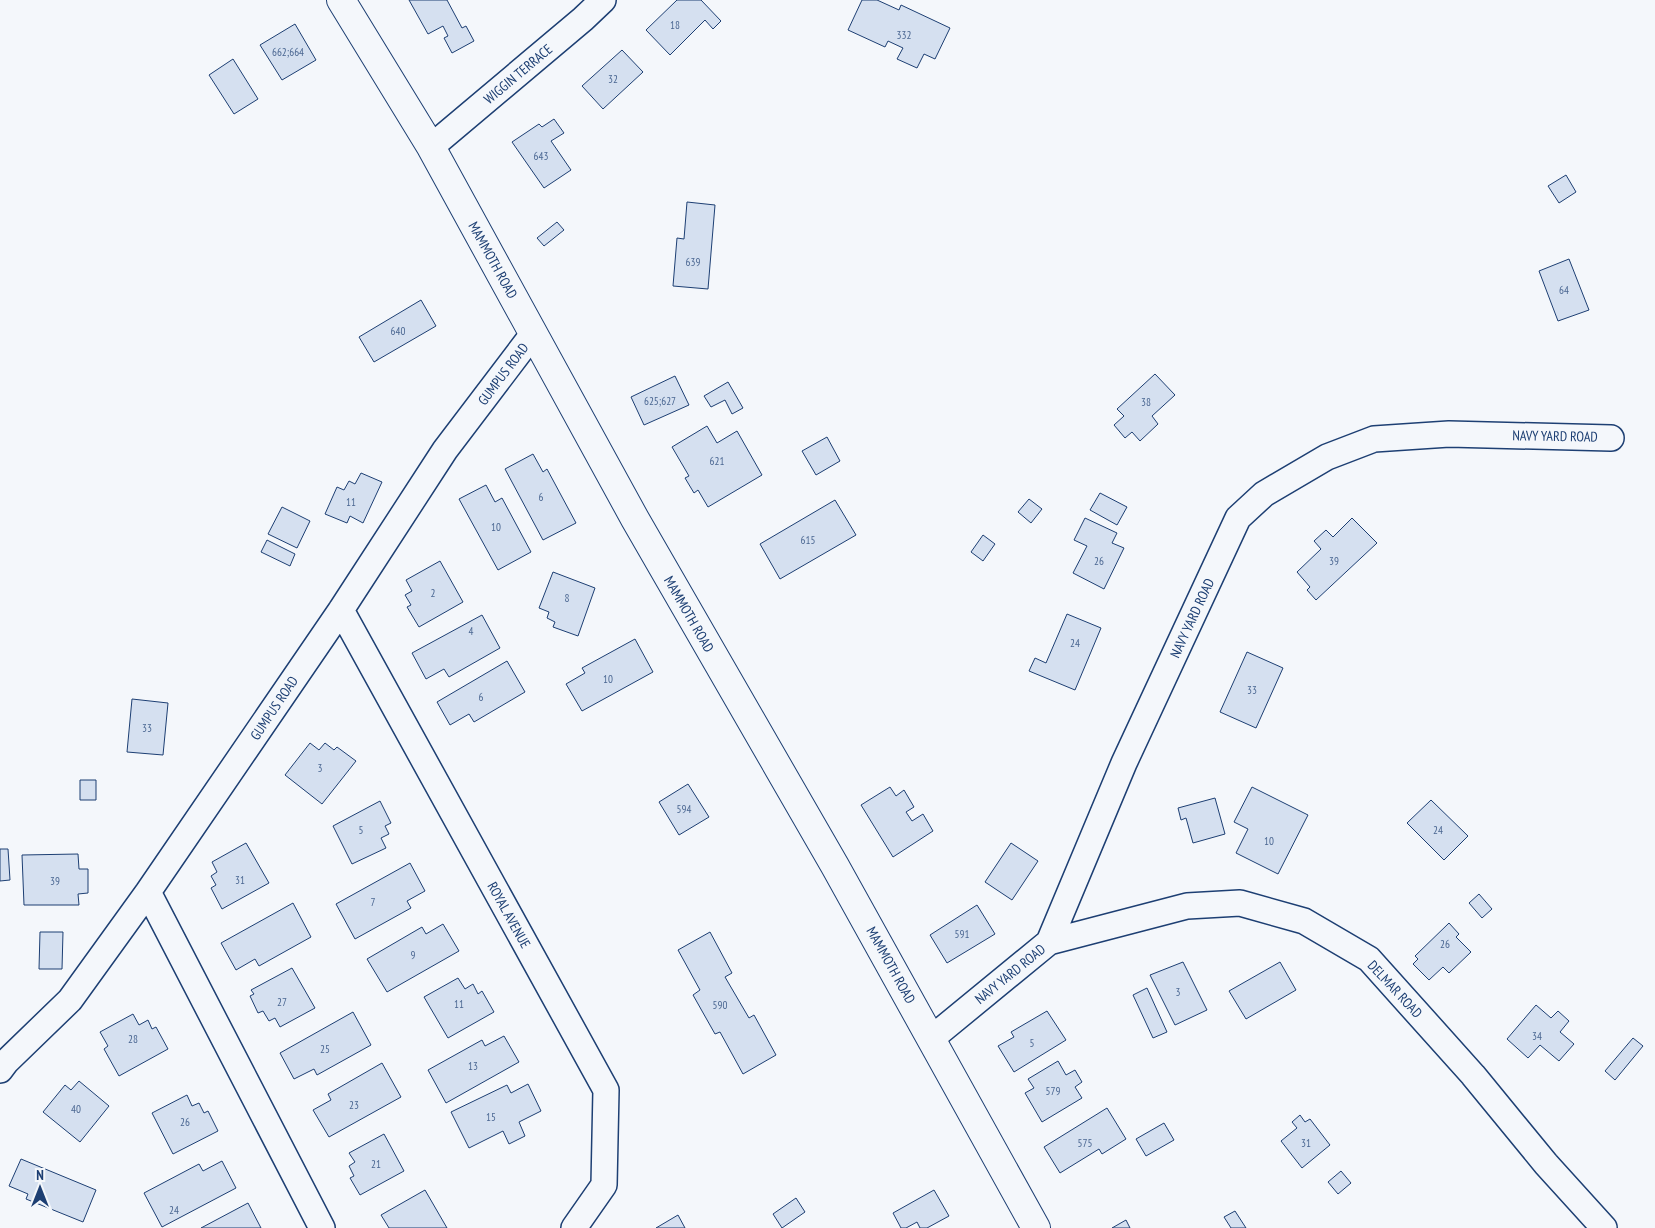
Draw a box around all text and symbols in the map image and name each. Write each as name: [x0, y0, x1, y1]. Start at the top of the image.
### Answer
house number: 18: [670, 18, 680, 32]
house number: 332: [897, 28, 911, 42]
street label: WIGGIN TERRACE: [480, 40, 556, 108]
house number: 662;664: [272, 45, 304, 59]
house number: 32: [608, 72, 618, 86]
house number: 643: [534, 149, 548, 163]
street label: MAMMOTH ROAD: [465, 218, 521, 302]
house number: 639: [686, 255, 700, 269]
house number: 64: [1559, 283, 1569, 297]
house number: 640: [391, 324, 405, 338]
street label: GUMPUS ROAD: [474, 339, 532, 409]
house number: 625;627: [644, 394, 676, 408]
house number: 38: [1141, 395, 1151, 409]
street label: NAVY YARD ROAD: [1512, 426, 1598, 446]
house number: 621: [710, 454, 724, 468]
house number: 6: [539, 490, 544, 504]
house number: 11: [346, 495, 356, 509]
house number: 10: [491, 520, 501, 534]
house number: 615: [801, 533, 815, 547]
house number: 26: [1094, 554, 1104, 568]
house number: 39: [1329, 554, 1339, 568]
street label: MAMMOTH ROAD: [660, 573, 718, 655]
street label: NAVY YARD ROAD: [1166, 575, 1218, 661]
house number: 2: [431, 586, 436, 600]
house number: 8: [565, 591, 570, 605]
house number: 4: [469, 624, 474, 638]
house number: 24: [1070, 636, 1080, 650]
house number: 10: [603, 672, 613, 686]
street label: GUMPUS ROAD: [246, 673, 302, 743]
house number: 33: [1247, 683, 1257, 697]
house number: 6: [479, 690, 484, 704]
house number: 33: [142, 721, 152, 735]
house number: 3: [318, 761, 323, 775]
house number: 594: [677, 802, 691, 816]
house number: 5: [359, 823, 364, 837]
house number: 24: [1433, 823, 1443, 837]
house number: 10: [1264, 834, 1274, 848]
house number: 31: [235, 873, 245, 887]
house number: 39: [50, 874, 60, 888]
street label: ROYAL AVENUE: [483, 879, 535, 951]
house number: 7: [371, 895, 376, 909]
street label: MAMMOTH ROAD: [863, 923, 919, 1007]
house number: 591: [955, 927, 969, 941]
house number: 26: [1440, 937, 1450, 951]
street label: NAVY YARD ROAD: [971, 940, 1049, 1008]
house number: 9: [411, 948, 416, 962]
street label: DELMAR ROAD: [1364, 956, 1426, 1022]
house number: 3: [1176, 985, 1181, 999]
house number: 27: [277, 995, 287, 1009]
house number: 11: [454, 997, 464, 1011]
house number: 590: [713, 998, 727, 1012]
house number: 34: [1532, 1029, 1542, 1043]
house number: 28: [128, 1032, 138, 1046]
house number: 5: [1030, 1036, 1035, 1050]
house number: 25: [320, 1042, 330, 1056]
house number: 13: [468, 1059, 478, 1073]
house number: 579: [1046, 1084, 1060, 1098]
house number: 23: [349, 1098, 359, 1112]
house number: 40: [71, 1102, 81, 1116]
house number: 15: [486, 1110, 496, 1124]
house number: 26: [180, 1115, 190, 1129]
house number: 575: [1078, 1136, 1092, 1150]
house number: 31: [1301, 1136, 1311, 1150]
house number: 21: [371, 1157, 381, 1171]
north arrow: [15, 1163, 65, 1213]
text: N: [36, 1166, 44, 1184]
house number: 24: [169, 1203, 179, 1217]

